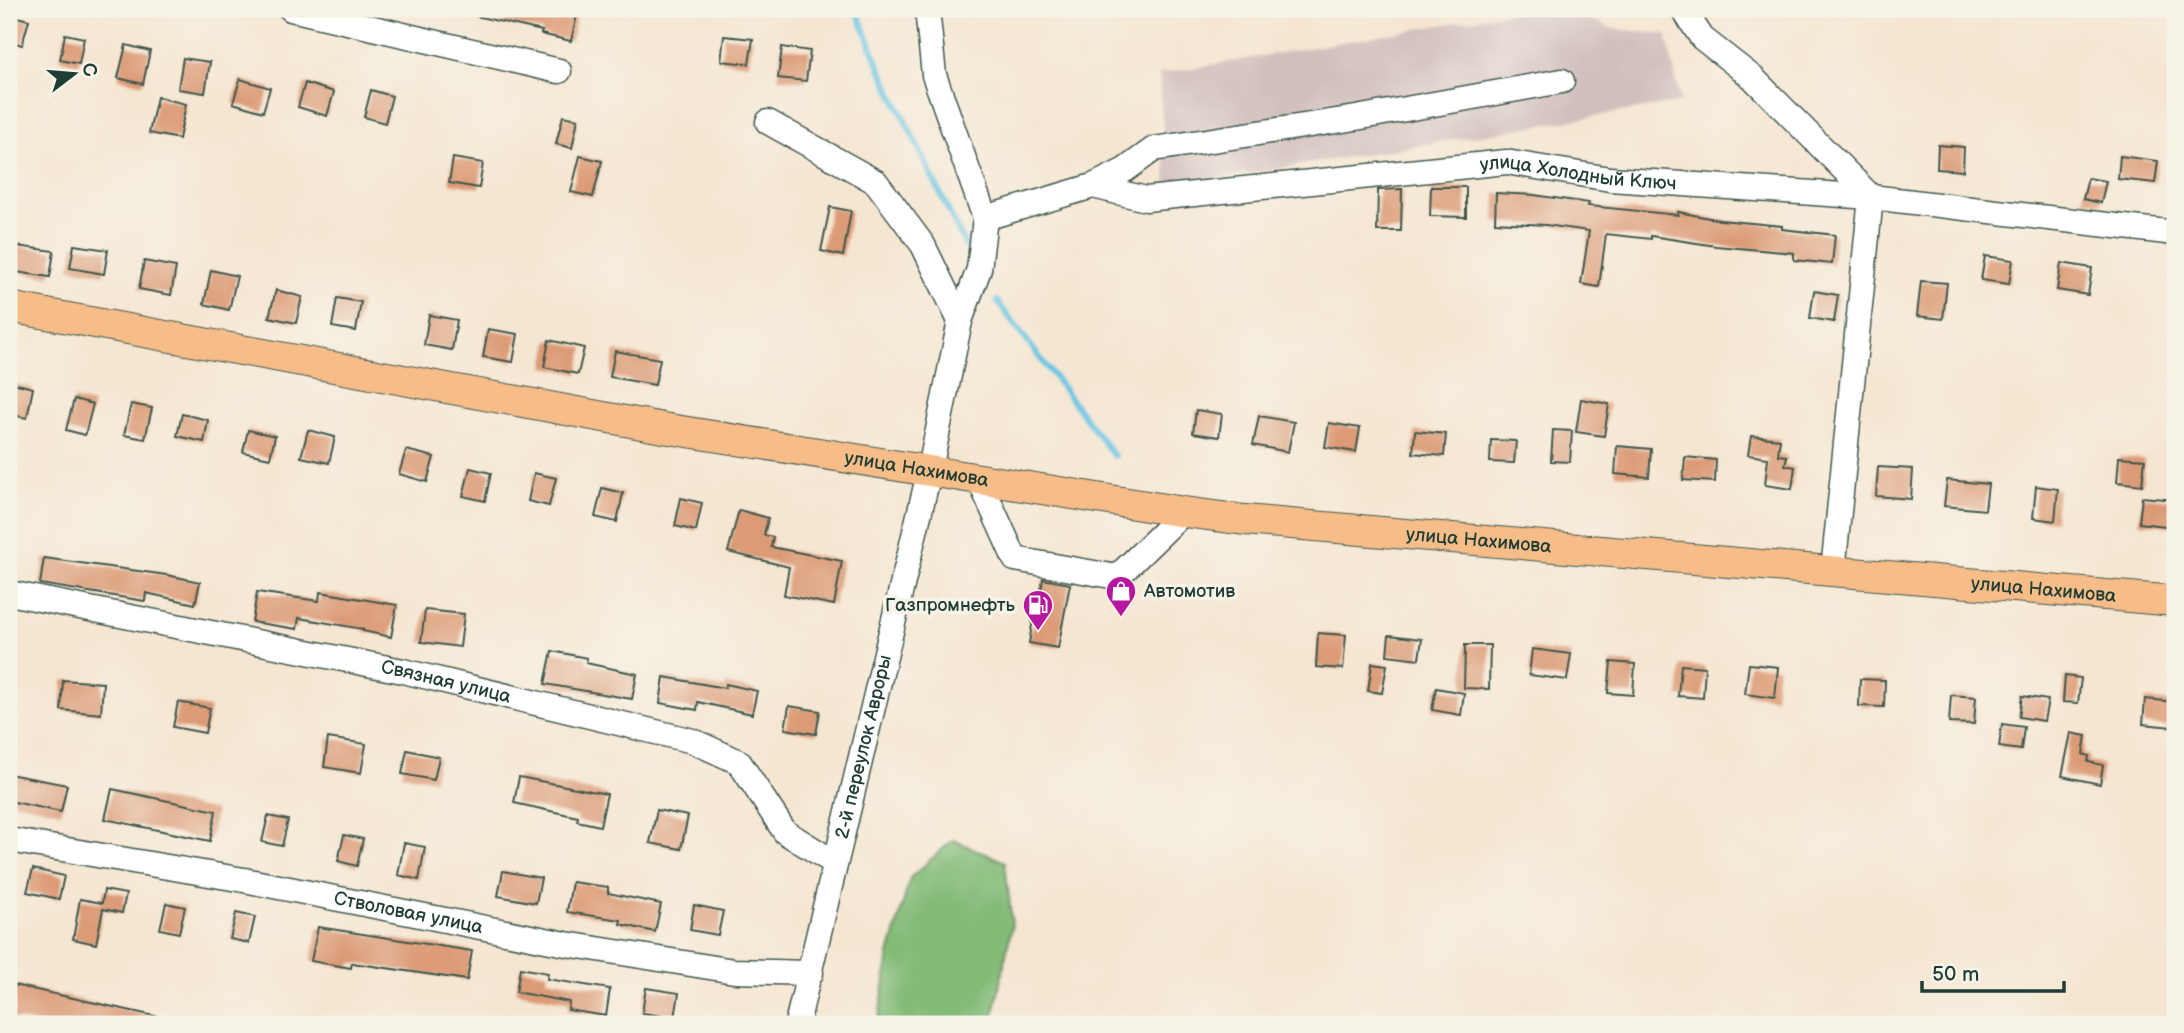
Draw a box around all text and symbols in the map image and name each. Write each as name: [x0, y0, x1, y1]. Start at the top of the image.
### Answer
north arrow: [38, 38, 108, 108]
text: С: [76, 60, 102, 79]
street label: улица Холодный Ключ: [1479, 150, 1677, 195]
street label: улица Нахимова: [843, 446, 990, 492]
street label: улица Нахимова: [1405, 523, 1552, 558]
street label: улица Нахимова: [1970, 572, 2117, 607]
shop icon: Автомотив: [1104, 574, 1138, 618]
place label: Автомотив: [1143, 580, 1235, 603]
fuel station icon: Газпромнефть: [1021, 588, 1055, 632]
place label: Газпромнефть: [885, 594, 1016, 617]
street label: 2-й переулок Авроры: [830, 653, 897, 841]
street label: Связная улица: [379, 655, 513, 708]
street label: Стволовая улица: [332, 887, 485, 939]
scale bar: [1922, 949, 2063, 993]
text: 50 m: [1932, 962, 1979, 987]

